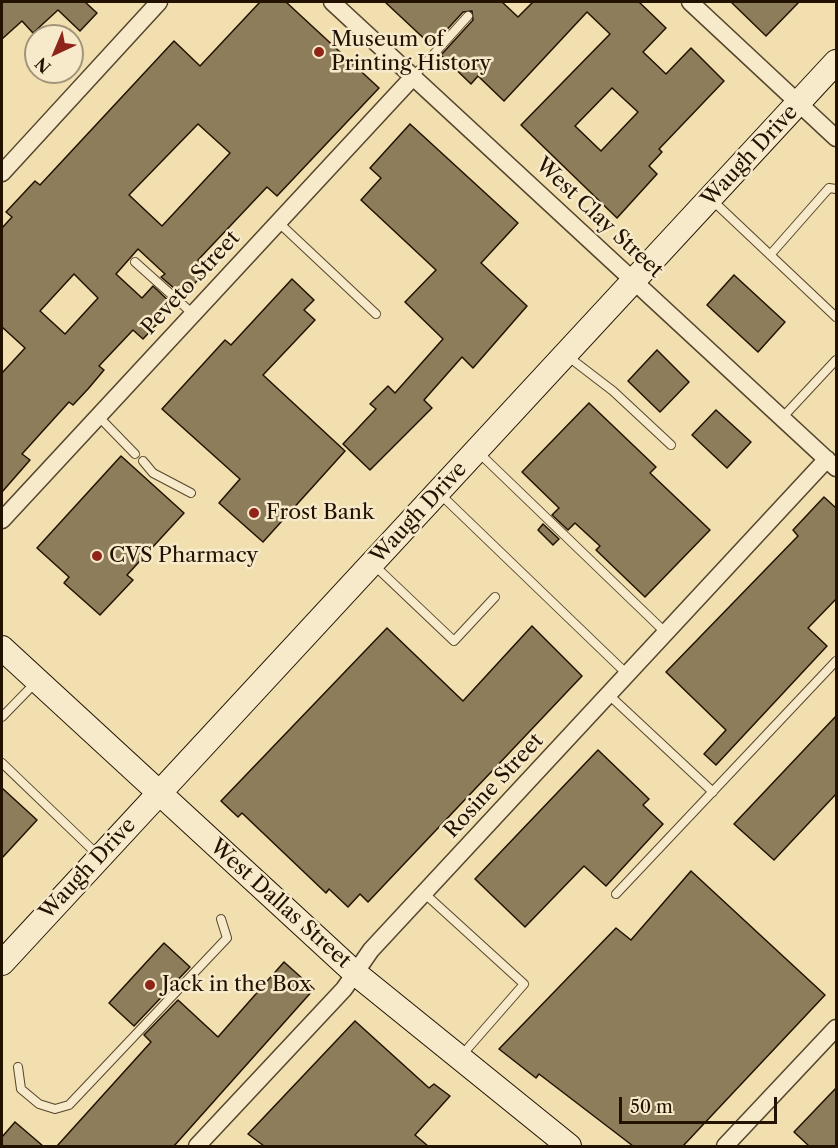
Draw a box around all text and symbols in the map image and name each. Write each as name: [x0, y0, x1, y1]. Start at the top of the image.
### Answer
north arrow: [24, 24, 84, 84]
place label: Museum of Printing History: [331, 27, 491, 77]
marker: Museum of Printing History: [312, 45, 326, 59]
text: N: [31, 53, 55, 78]
street label: Waugh Drive: [697, 100, 803, 212]
street label: West Clay Street: [530, 153, 668, 283]
street label: Peveto Street: [137, 226, 245, 340]
street label: Waugh Drive: [366, 457, 472, 569]
place label: Frost Bank: [266, 500, 374, 526]
marker: Frost Bank: [247, 506, 261, 520]
place label: CVS Pharmacy: [109, 543, 258, 569]
marker: CVS Pharmacy: [90, 549, 104, 563]
street label: Rosine Street: [439, 729, 549, 843]
street label: Waugh Drive: [35, 813, 141, 925]
street label: West Dallas Street: [204, 834, 356, 974]
place label: Jack in the Box: [162, 972, 311, 998]
marker: Jack in the Box: [143, 978, 157, 992]
scale bar: [622, 1085, 780, 1123]
text: 50 m: [630, 1096, 673, 1118]

